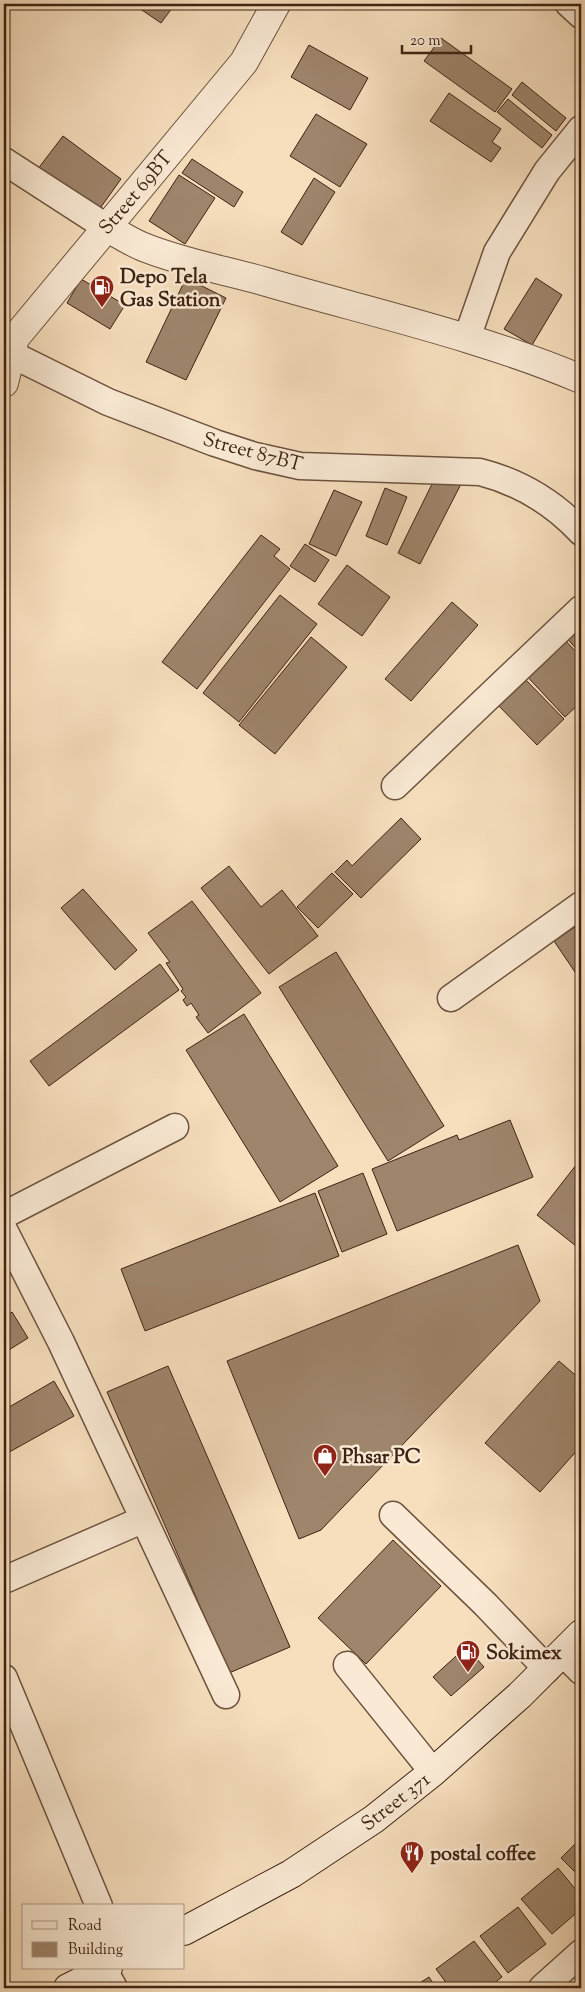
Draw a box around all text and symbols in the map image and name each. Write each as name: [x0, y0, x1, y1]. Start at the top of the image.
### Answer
scale bar: [402, 22, 471, 54]
text: 20 m: [410, 31, 441, 52]
street label: Street 69BT: [93, 145, 181, 242]
place label: Depo Tela Gas Station: [120, 264, 221, 316]
fuel station icon: Depo Tela Gas Station: [89, 274, 115, 308]
street label: Street 87BT: [199, 426, 306, 481]
shop icon: Phsar PC: [312, 1443, 338, 1477]
place label: Phsar PC: [342, 1444, 421, 1473]
fuel station icon: Sokimex: [455, 1639, 481, 1673]
place label: Sokimex: [486, 1640, 562, 1669]
street label: Street 371: [356, 1767, 437, 1839]
restaurant icon: postal coffee: [399, 1840, 425, 1874]
place label: postal coffee: [430, 1841, 536, 1870]
legend: [22, 1904, 185, 1970]
text: Road: [68, 1916, 102, 1937]
text: Building: [68, 1940, 123, 1961]

